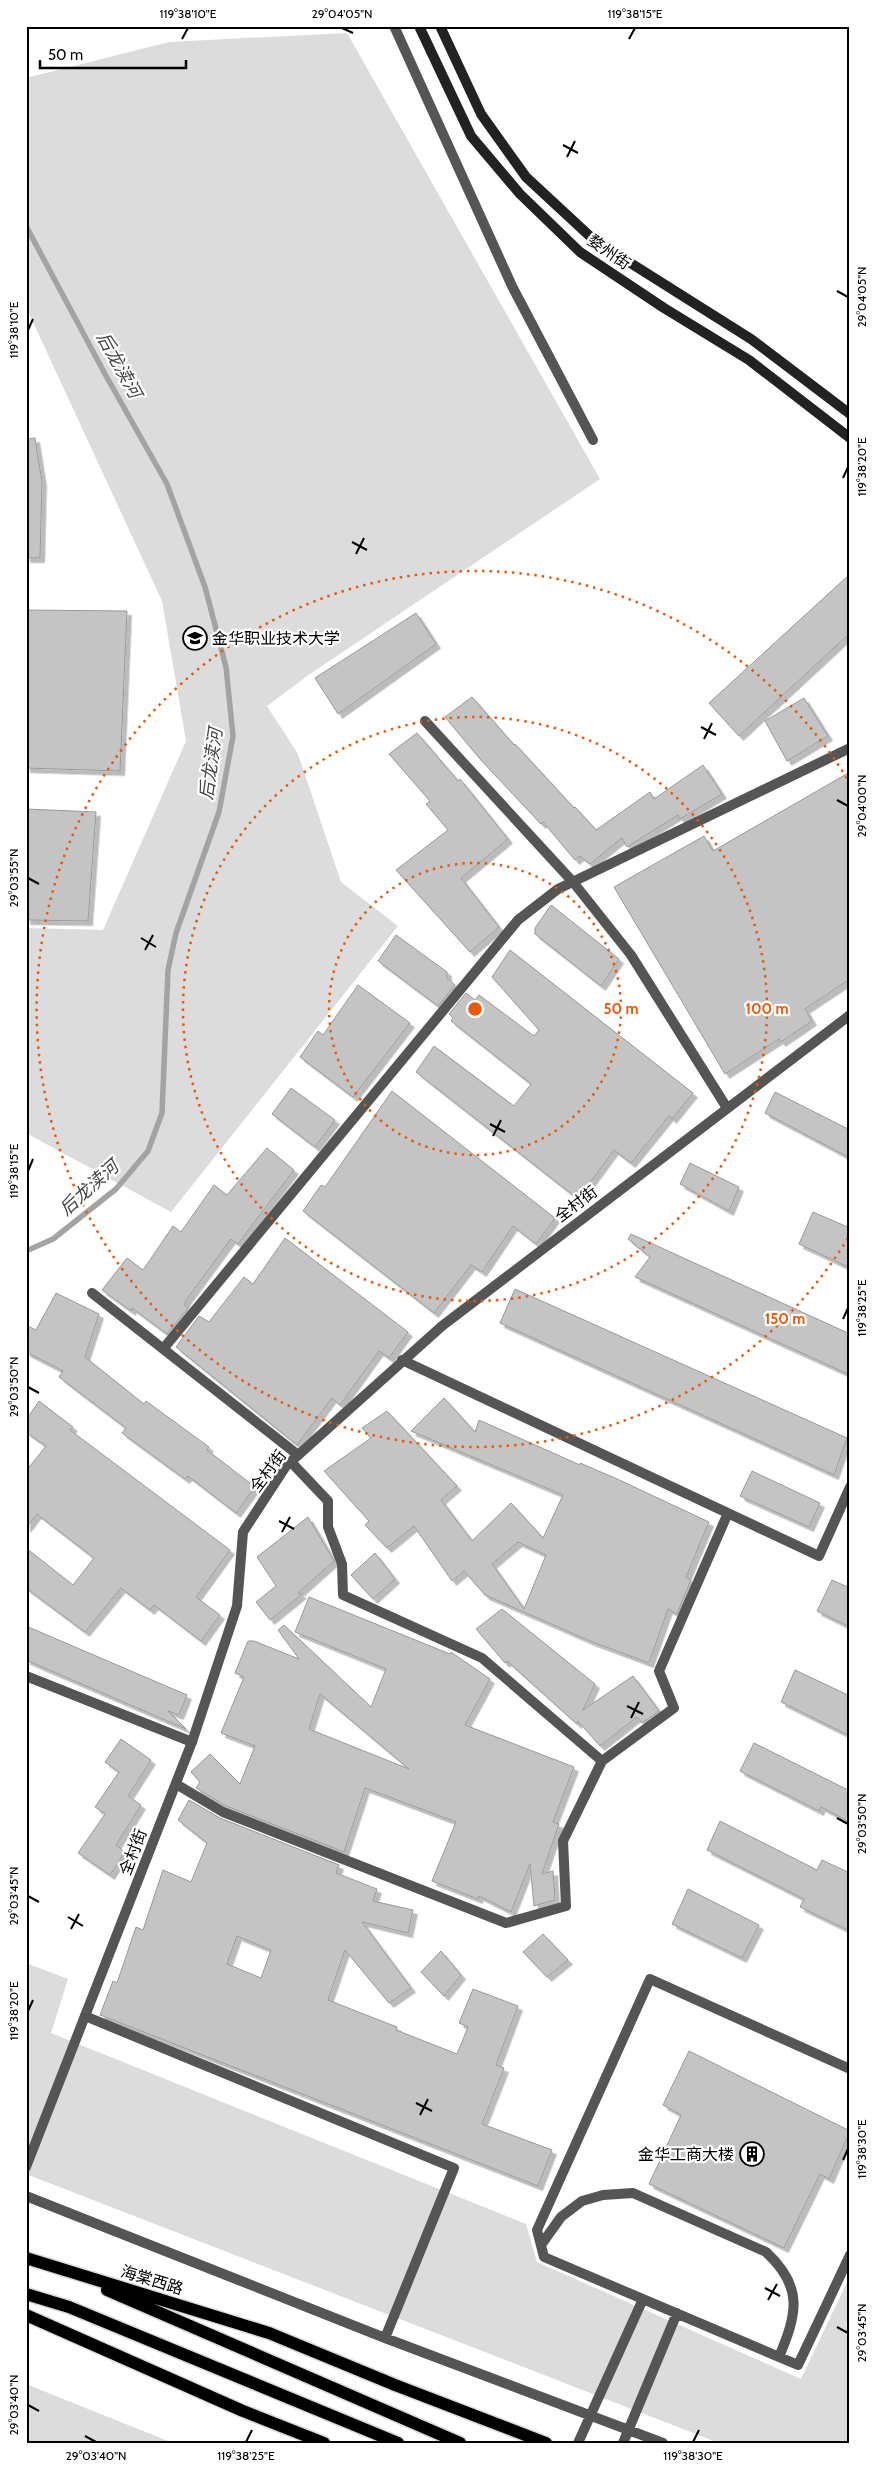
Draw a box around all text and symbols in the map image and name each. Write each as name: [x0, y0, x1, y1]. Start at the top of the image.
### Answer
text: 119°38'10"E: [160, 6, 217, 21]
text: 29°04'05"N: [311, 6, 373, 21]
text: 119°38'15"E: [608, 6, 663, 21]
scale bar: [40, 38, 186, 70]
text: 50 m: [48, 46, 83, 64]
street label: 婺州街: [584, 230, 634, 274]
text: 29°04'05"N: [854, 266, 869, 328]
text: 119°38'10"E: [6, 301, 21, 358]
water label: 后龙渎河: [92, 328, 148, 404]
text: 119°38'20"E: [854, 437, 869, 497]
school or university icon: 金华职业技术大学: [182, 625, 208, 651]
place label: 金华职业技术大学: [212, 629, 340, 648]
water label: 后龙渎河: [195, 724, 227, 801]
text: 29°04'00"N: [854, 775, 869, 837]
text: 29°03'55"N: [6, 849, 21, 907]
centre of rings: [466, 1000, 484, 1018]
text: 50 m: [603, 1000, 639, 1018]
text: 100 m: [745, 1000, 789, 1018]
text: 119°38'15"E: [6, 1143, 21, 1198]
water label: 后龙渎河: [55, 1154, 125, 1220]
street label: 全村街: [551, 1182, 601, 1226]
text: 119°38'25"E: [854, 1279, 869, 1337]
text: 150 m: [765, 1310, 805, 1328]
text: 29°03'50"N: [6, 1357, 21, 1417]
street label: 全村街: [246, 1446, 290, 1496]
text: 29°03'50"N: [854, 1794, 869, 1854]
street label: 全村街: [116, 1826, 150, 1878]
text: 29°03'45"N: [6, 1866, 21, 1926]
text: 119°38'20"E: [6, 1981, 21, 2041]
text: 119°38'30"E: [854, 2119, 869, 2179]
building icon: 金华工商大楼: [739, 2141, 765, 2167]
place label: 金华工商大楼: [638, 2145, 734, 2164]
street label: 海棠西路: [119, 2262, 185, 2298]
text: 29°03'45"N: [854, 2303, 869, 2363]
text: 29°03'40"N: [6, 2375, 21, 2435]
text: 29°03'40"N: [66, 2448, 126, 2463]
text: 119°38'25"E: [217, 2448, 275, 2463]
text: 119°38'30"E: [663, 2448, 723, 2463]

